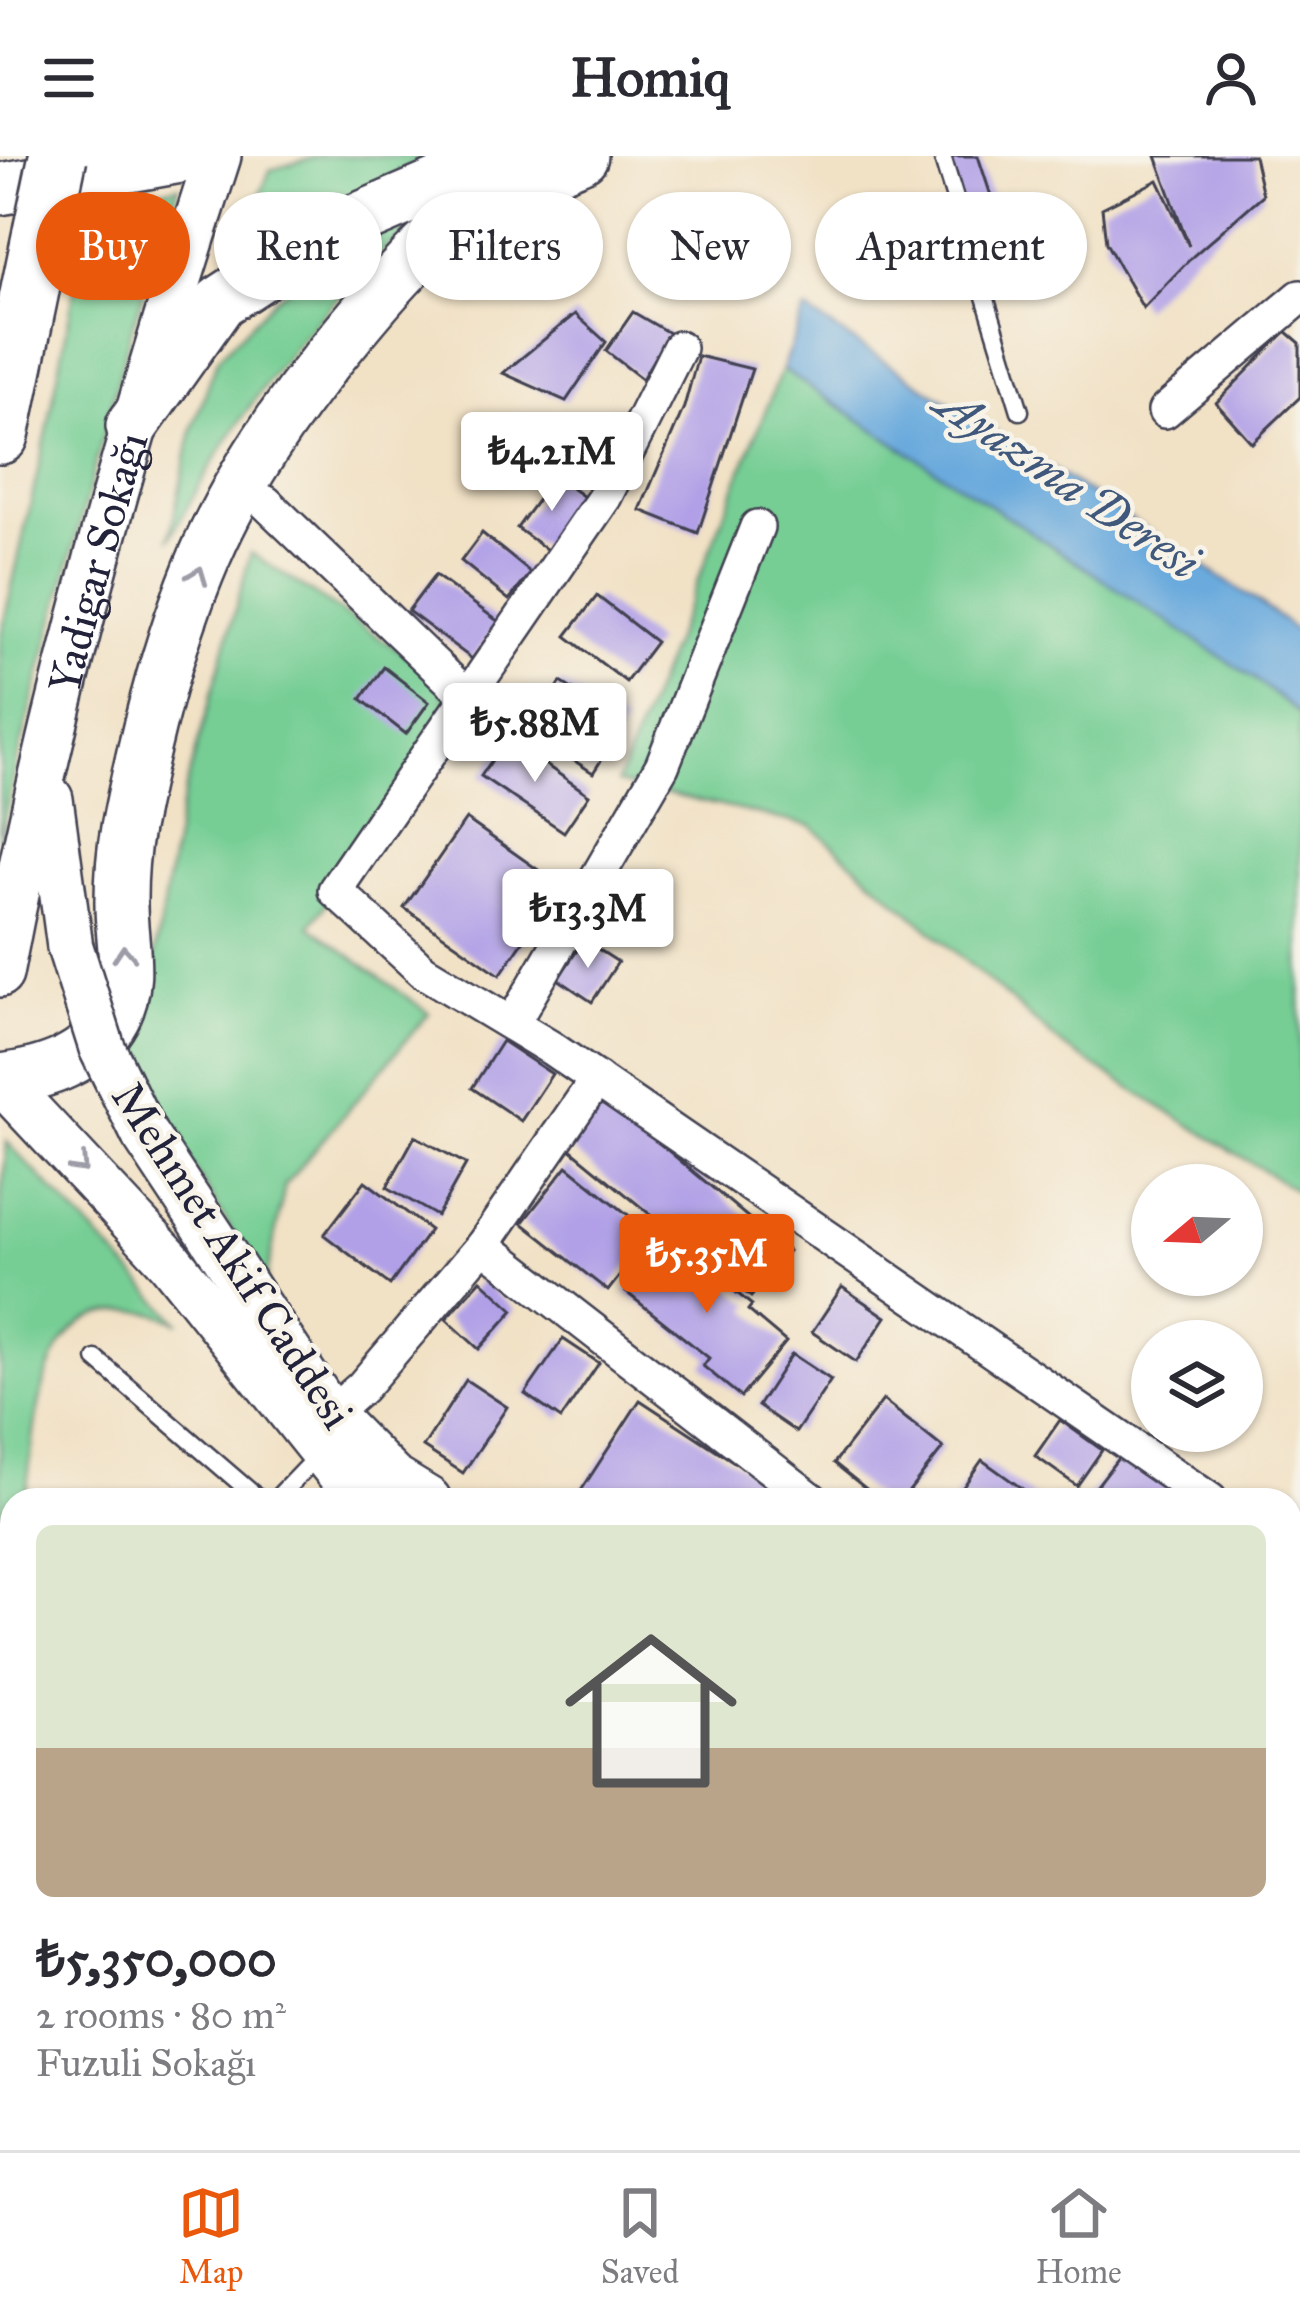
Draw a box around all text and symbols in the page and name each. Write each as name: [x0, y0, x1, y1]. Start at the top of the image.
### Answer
icon: menu: [36, 45, 102, 111]
text: Homiq: [570, 45, 730, 111]
icon: person: [1198, 45, 1264, 111]
chip: Buy: [36, 192, 190, 300]
chip: Rent: [214, 192, 382, 300]
chip: Filters: [406, 192, 603, 300]
chip: New: [627, 192, 791, 300]
chip: Apartment: [815, 192, 1087, 300]
water label: Ayazma Deresi: [921, 369, 1211, 592]
pin: ₺4.21M: [454, 412, 650, 514]
street label: Yadigar Sokağı: [36, 425, 159, 699]
text: ₺4.21M: [488, 427, 616, 475]
one-way arrow: [184, 566, 209, 587]
pin: ₺5.88M: [437, 683, 633, 785]
text: ₺5.88M: [470, 698, 600, 746]
pin: ₺13.3M: [490, 869, 686, 971]
text: ₺13.3M: [529, 884, 647, 932]
one-way arrow: [112, 944, 138, 963]
street label: Mehmet Akif Caddesi: [100, 1071, 366, 1439]
one-way arrow: [66, 1152, 88, 1173]
north arrow: [1131, 1164, 1263, 1296]
map controls: [1131, 1164, 1263, 1452]
pin: ₺5.35M: [609, 1214, 805, 1316]
text: ₺5.35M: [646, 1229, 768, 1277]
button: layers: [1131, 1320, 1263, 1452]
icon: home: [543, 1603, 759, 1819]
text: ₺5,350,000: [36, 1928, 277, 1990]
text: 2 rooms · 80 m²: [36, 1991, 286, 2039]
text: Fuzuli Sokağı: [36, 2039, 256, 2087]
tab: Map: [178, 2180, 244, 2292]
tab: Saved: [601, 2180, 679, 2292]
tab: Home: [1035, 2180, 1122, 2292]

